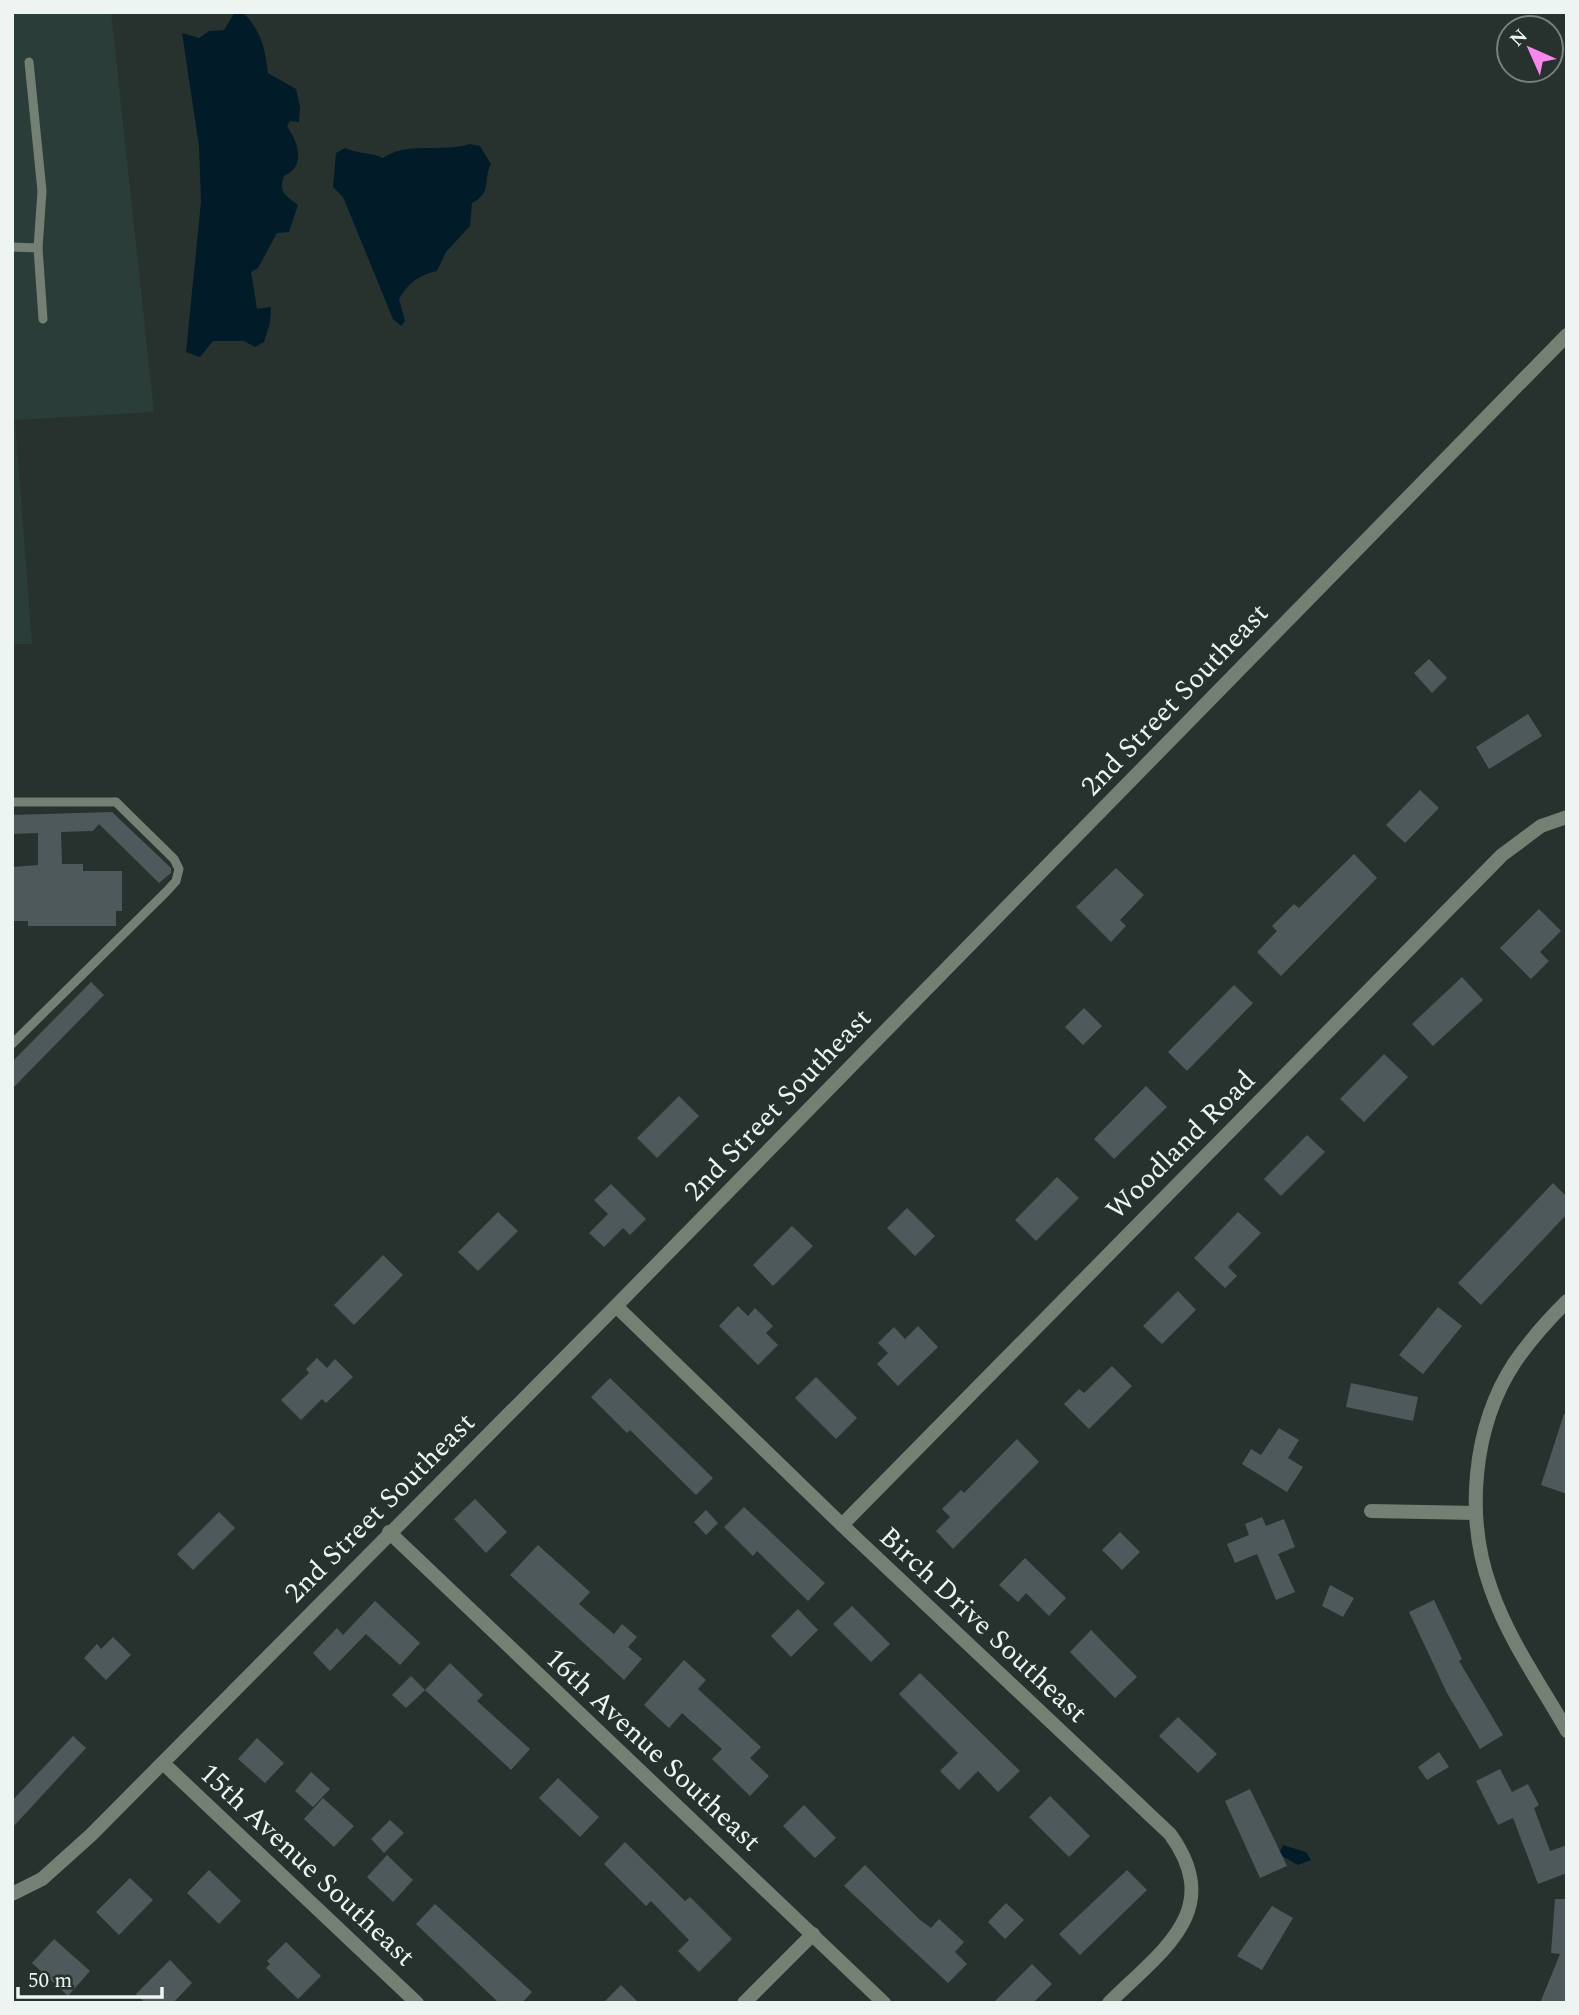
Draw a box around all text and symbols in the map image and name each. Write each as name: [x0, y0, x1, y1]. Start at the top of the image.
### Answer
north arrow: [1495, 14, 1565, 84]
text: N: [1503, 22, 1535, 54]
street label: 2nd Street Southeast: [1071, 593, 1279, 807]
street label: 2nd Street Southeast: [674, 998, 882, 1212]
street label: Woodland Road: [1096, 1060, 1266, 1230]
street label: 2nd Street Southeast: [275, 1403, 485, 1613]
street label: Birch Drive Southeast: [869, 1516, 1097, 1734]
street label: 16th Avenue Southeast: [535, 1638, 771, 1862]
street label: 15th Avenue Southeast: [189, 1753, 425, 1977]
scale bar: [18, 1955, 161, 1999]
text: 50 m: [28, 1965, 72, 1997]

